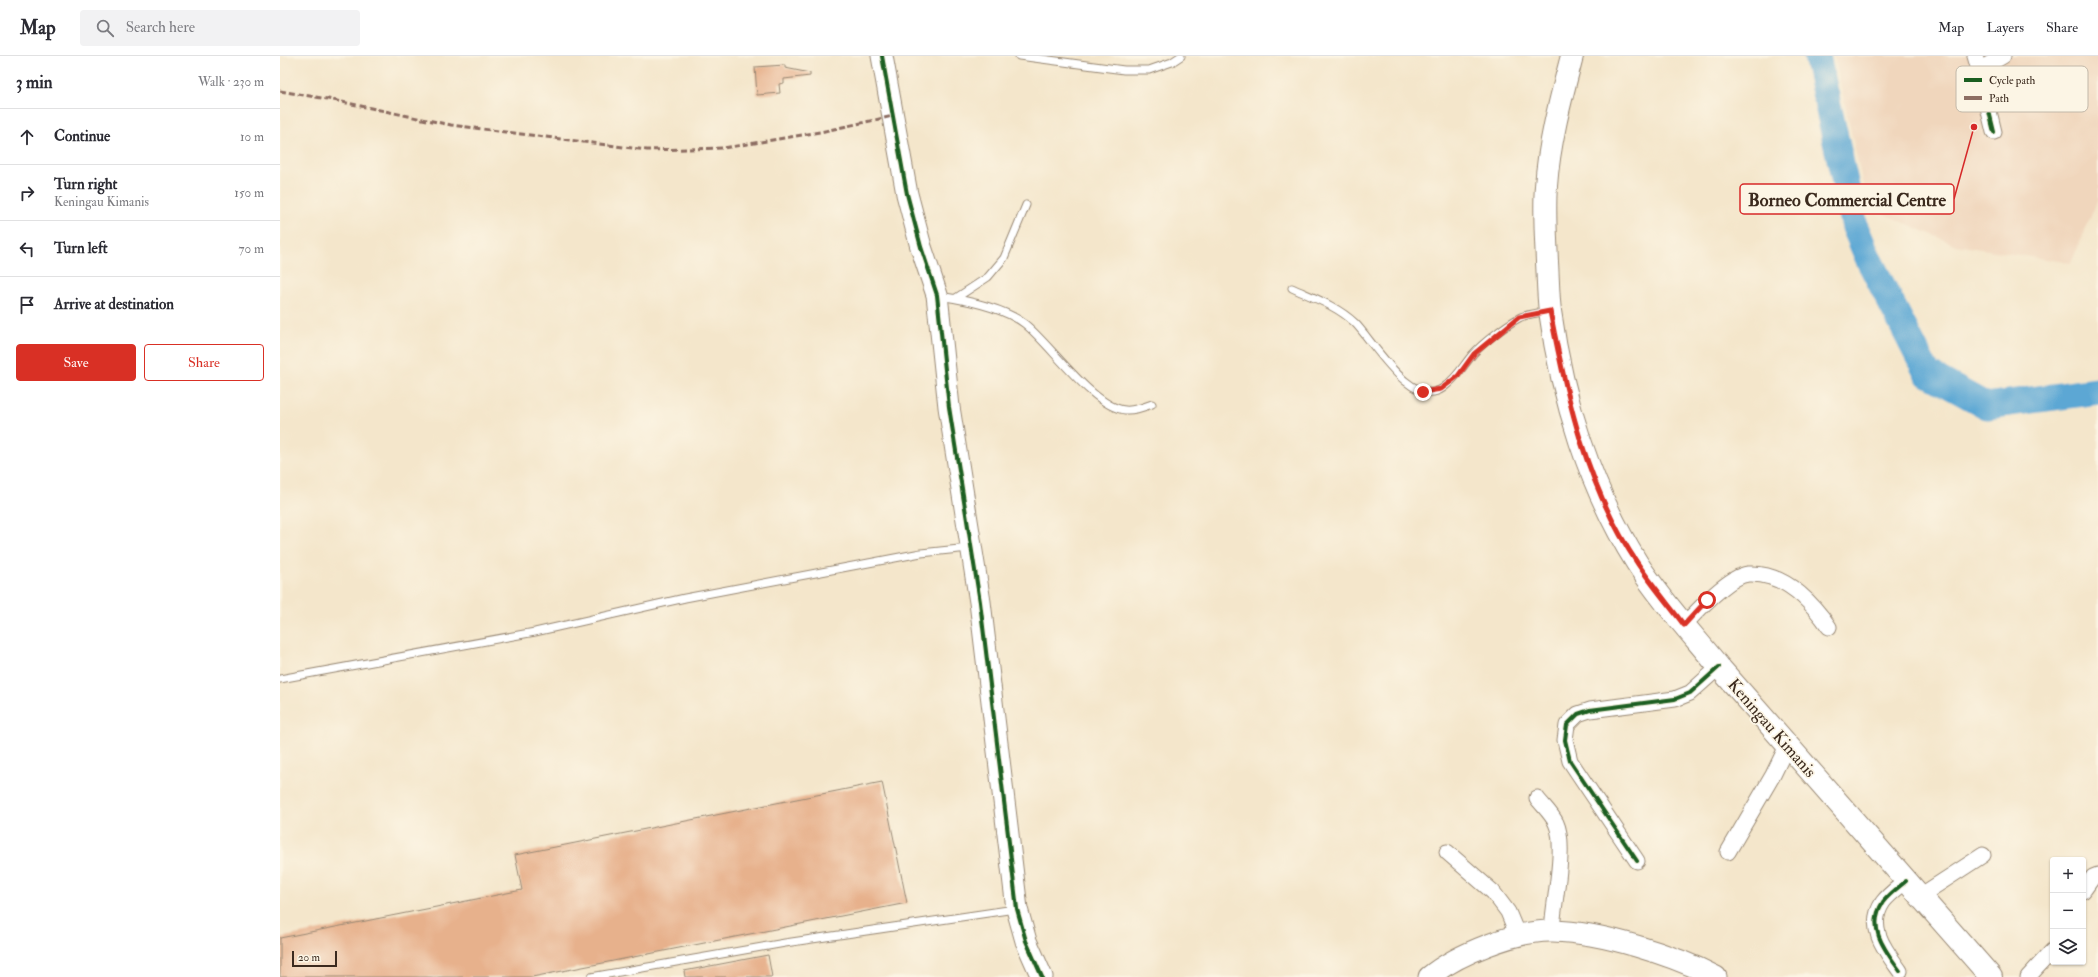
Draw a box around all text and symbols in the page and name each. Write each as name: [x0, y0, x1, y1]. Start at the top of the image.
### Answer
search box: [80, 10, 360, 46]
text: Map: [20, 16, 56, 40]
icon: search: [94, 17, 116, 39]
text: Search here: [126, 18, 195, 37]
text: Map: [1938, 19, 1964, 36]
text: Layers: [1986, 19, 2024, 36]
text: Share: [2046, 19, 2078, 36]
legend: [1956, 66, 2088, 112]
text: 3 min: [16, 72, 53, 93]
text: Walk · 230 m: [198, 74, 264, 90]
text: Cycle path: [1989, 74, 2035, 88]
text: Path: [1989, 92, 2009, 105]
icon: ahead: [16, 126, 38, 148]
text: Continue: [54, 127, 110, 146]
text: 10 m: [240, 129, 264, 145]
text: Turn right: [54, 175, 117, 194]
icon: right: [16, 182, 38, 204]
callout: Borneo Commercial Centre: [1740, 184, 1954, 214]
text: 150 m: [234, 185, 264, 201]
text: Borneo Commercial Centre: [1748, 189, 1946, 212]
text: Keningau Kimanis: [54, 194, 149, 210]
icon: left: [16, 238, 38, 260]
text: Turn left: [54, 239, 108, 258]
text: 70 m: [239, 241, 264, 257]
icon: arrive: [16, 294, 38, 316]
text: Arrive at destination: [54, 295, 174, 314]
button: Save: [16, 344, 136, 381]
button: Share: [144, 344, 264, 381]
route end: [1414, 383, 1432, 401]
route start: [1698, 591, 1716, 609]
street label: Keningau Kimanis: [1723, 674, 1821, 782]
map controls: [2050, 857, 2086, 965]
button: +: [2050, 857, 2086, 893]
button: −: [2050, 893, 2086, 929]
button: layers: [2050, 929, 2086, 965]
scale bar: [292, 949, 337, 968]
text: 20 m: [298, 951, 320, 964]

